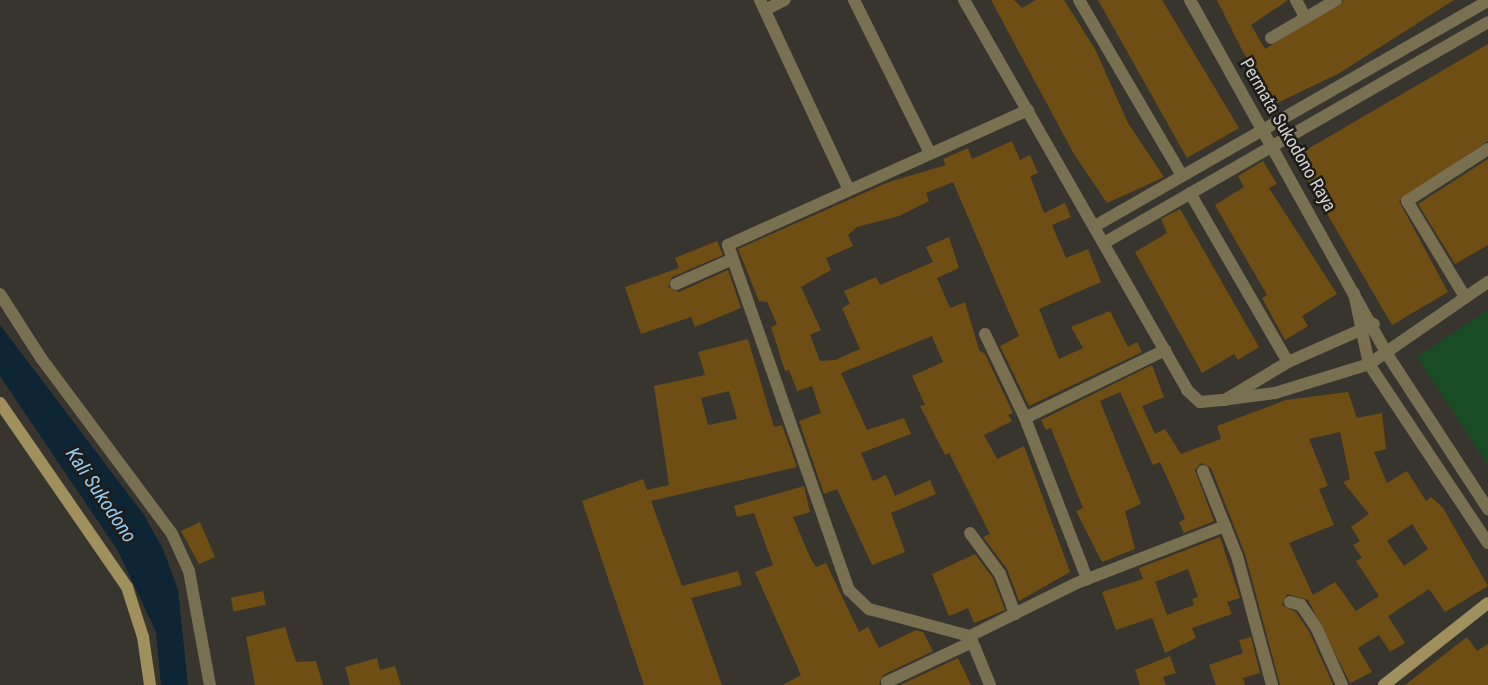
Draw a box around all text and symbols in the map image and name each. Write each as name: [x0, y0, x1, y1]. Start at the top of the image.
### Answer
street label: Permata Sukodono Raya: [1235, 55, 1341, 215]
water label: Kali Sukodono: [60, 443, 142, 547]

